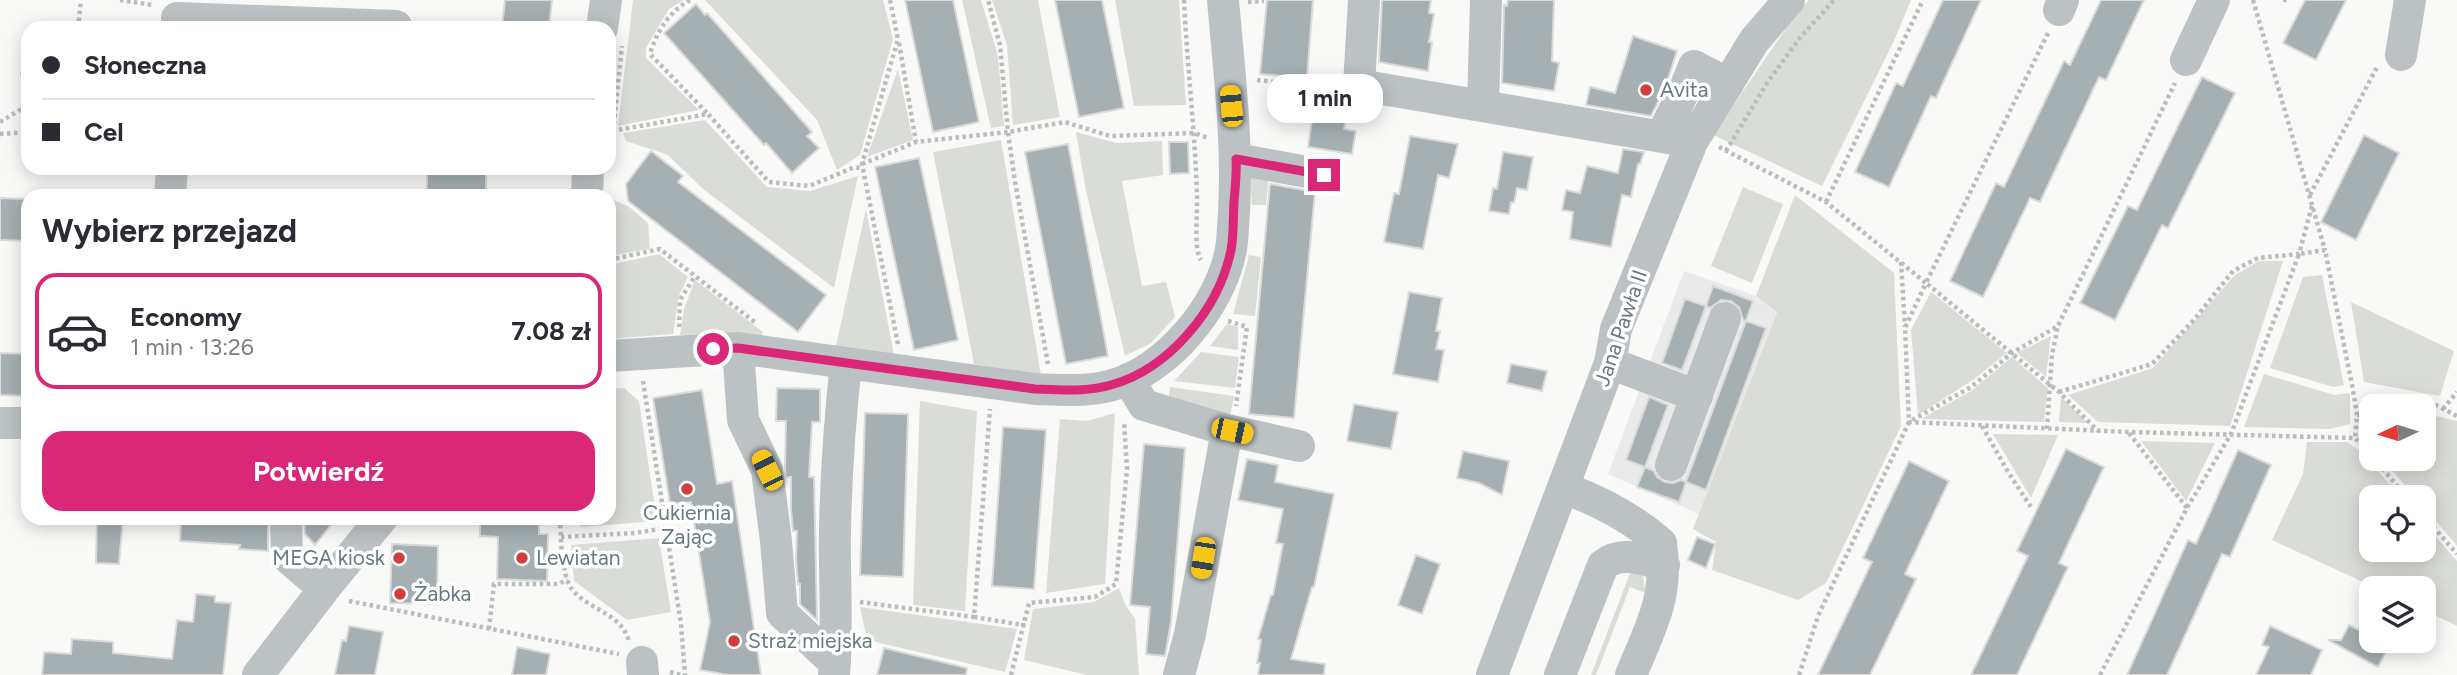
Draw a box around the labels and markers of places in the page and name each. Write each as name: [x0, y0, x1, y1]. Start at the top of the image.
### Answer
place label: Avita: [1660, 77, 1708, 102]
marker: Avita: [1638, 82, 1654, 98]
marker: Cukiernia Zając: [679, 481, 695, 497]
place label: Cukiernia Zając: [643, 500, 731, 549]
place label: MEGA kiosk: [272, 545, 386, 570]
place label: Lewiatan: [536, 545, 620, 570]
marker: MEGA kiosk: [391, 550, 407, 566]
marker: Lewiatan: [514, 550, 530, 566]
place label: Żabka: [414, 581, 471, 606]
marker: Żabka: [392, 586, 408, 602]
place label: Straż miejska: [748, 628, 872, 653]
marker: Straż miejska: [726, 633, 742, 649]

